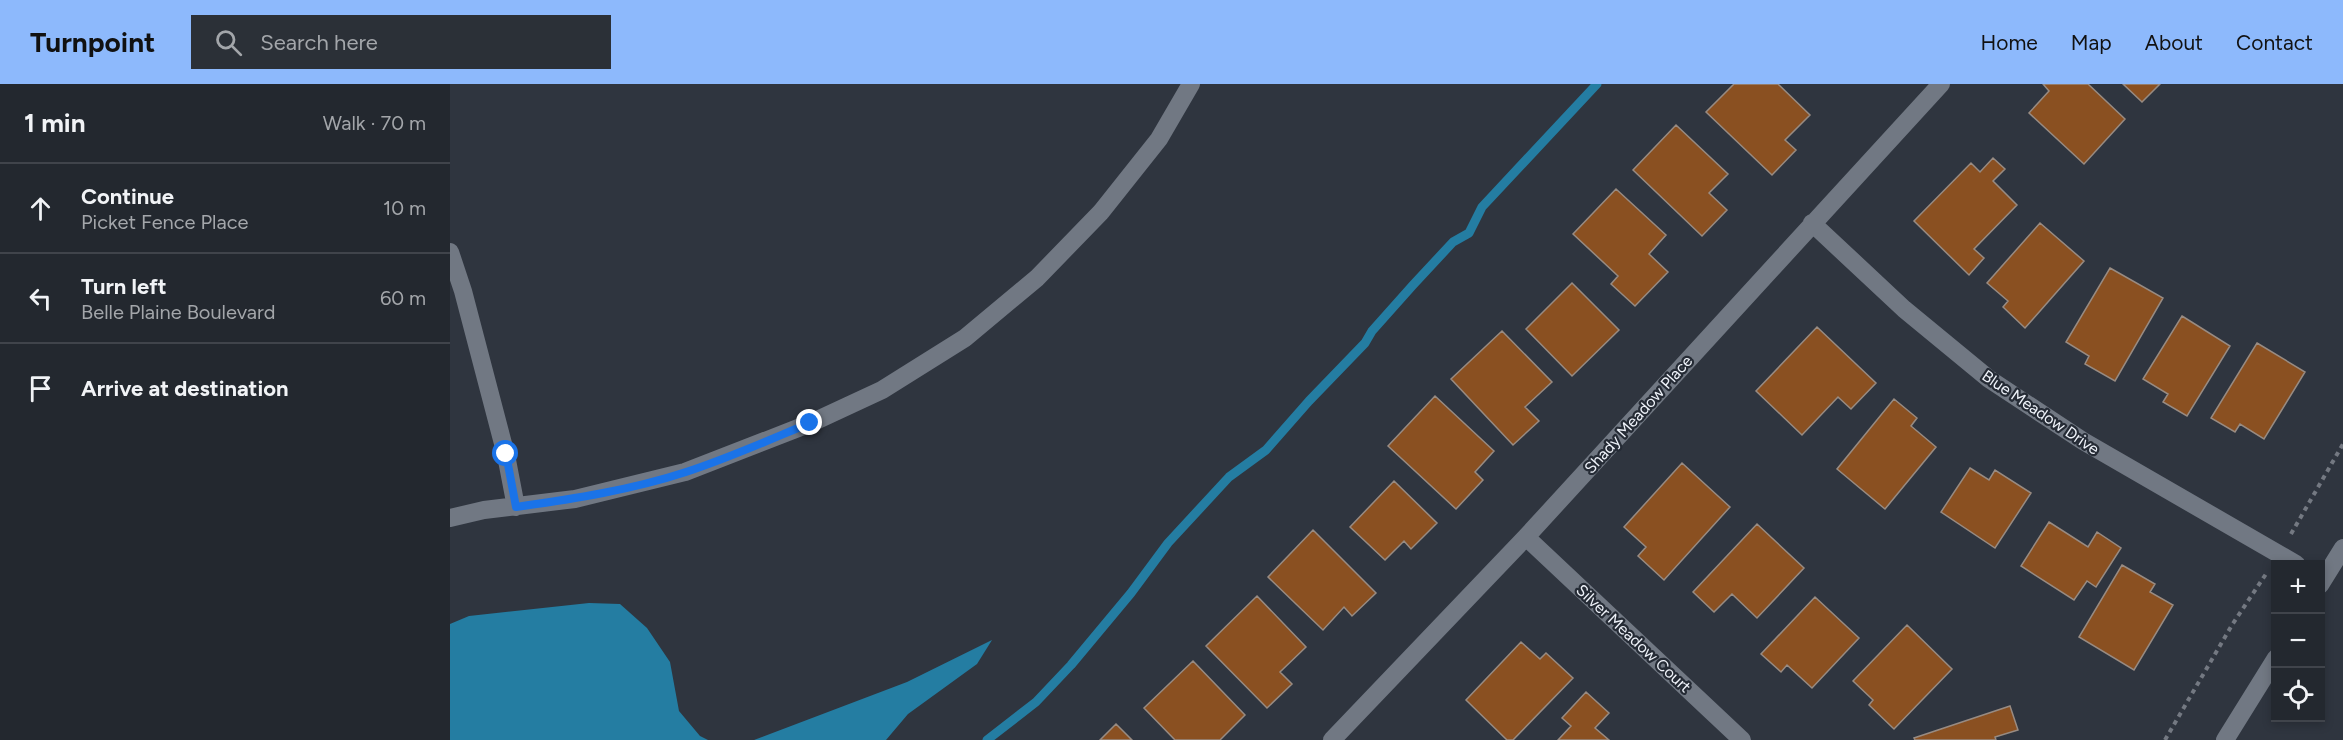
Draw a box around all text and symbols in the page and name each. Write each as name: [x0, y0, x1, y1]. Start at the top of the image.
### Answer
search box: [191, 15, 611, 69]
text: Turnpoint: [30, 25, 155, 59]
icon: search: [212, 26, 245, 59]
text: Search here: [260, 29, 378, 56]
text: Home: [1981, 30, 2038, 55]
text: Map: [2071, 30, 2112, 55]
text: About: [2145, 30, 2203, 55]
text: Contact: [2236, 30, 2313, 55]
text: 1 min: [24, 107, 85, 139]
text: Walk · 70 m: [323, 111, 426, 135]
text: Continue: [81, 183, 174, 210]
icon: ahead: [24, 192, 57, 225]
text: 10 m: [383, 196, 426, 220]
text: Picket Fence Place: [81, 210, 248, 234]
text: Turn left: [81, 273, 167, 300]
icon: left: [24, 282, 57, 315]
text: 60 m: [380, 286, 426, 310]
text: Belle Plaine Boulevard: [81, 300, 276, 324]
street label: Shady Meadow Place: [1580, 351, 1697, 477]
street label: Blue Meadow Drive: [1979, 366, 2103, 459]
icon: arrive: [24, 372, 57, 405]
text: Arrive at destination: [81, 375, 289, 402]
route end: [796, 409, 822, 435]
route start: [492, 440, 518, 466]
map controls: [2271, 560, 2325, 722]
button: +: [2271, 560, 2325, 614]
street label: Silver Meadow Court: [1572, 580, 1695, 696]
button: −: [2271, 614, 2325, 668]
button: locate: [2271, 668, 2325, 722]

